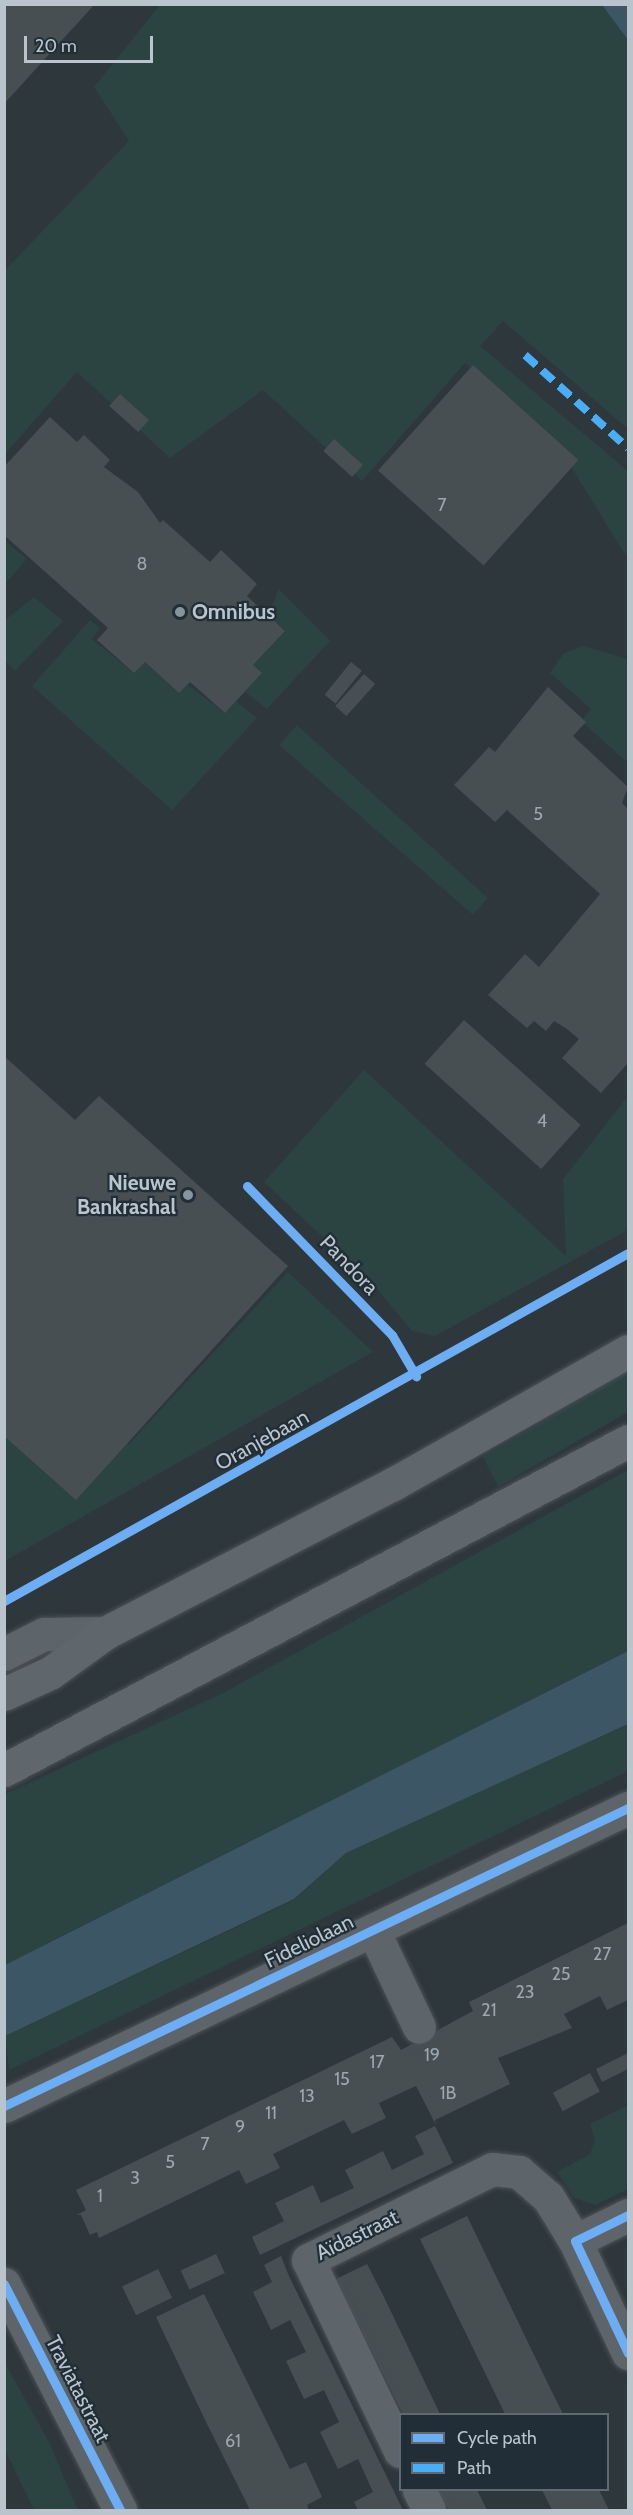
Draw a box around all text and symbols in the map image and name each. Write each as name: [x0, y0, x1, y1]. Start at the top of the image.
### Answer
scale bar: [27, 24, 156, 62]
text: 20 m: [35, 35, 77, 57]
house number: 7: [437, 494, 447, 516]
house number: 8: [137, 553, 147, 575]
place label: Omnibus: [192, 599, 275, 625]
marker: Omnibus: [173, 605, 187, 619]
house number: 5: [533, 803, 543, 825]
house number: 4: [537, 1110, 547, 1132]
place label: Nieuwe Bankrashal: [77, 1170, 176, 1220]
marker: Nieuwe Bankrashal: [181, 1188, 195, 1202]
street label: Pandora: [314, 1230, 384, 1300]
street label: Oranjebaan: [211, 1404, 313, 1476]
street label: Fideliolaan: [261, 1909, 357, 1973]
house number: 27: [593, 1943, 611, 1965]
house number: 25: [551, 1963, 571, 1985]
house number: 23: [515, 1981, 535, 2003]
house number: 21: [481, 1999, 497, 2021]
house number: 19: [424, 2044, 440, 2066]
house number: 17: [370, 2051, 384, 2073]
house number: 15: [334, 2068, 350, 2090]
house number: 1B: [440, 2082, 456, 2104]
house number: 13: [299, 2085, 315, 2107]
house number: 11: [265, 2102, 277, 2124]
house number: 9: [235, 2116, 245, 2138]
house number: 7: [200, 2133, 210, 2155]
house number: 5: [165, 2151, 175, 2173]
house number: 3: [130, 2167, 140, 2189]
house number: 1: [97, 2185, 103, 2207]
street label: Aïdastraat: [312, 2204, 402, 2266]
street label: Traviatastraat: [40, 2331, 116, 2447]
legend: [399, 2413, 609, 2491]
text: Cycle path: [457, 2427, 537, 2449]
house number: 61: [225, 2430, 241, 2452]
text: Path: [457, 2457, 491, 2479]

